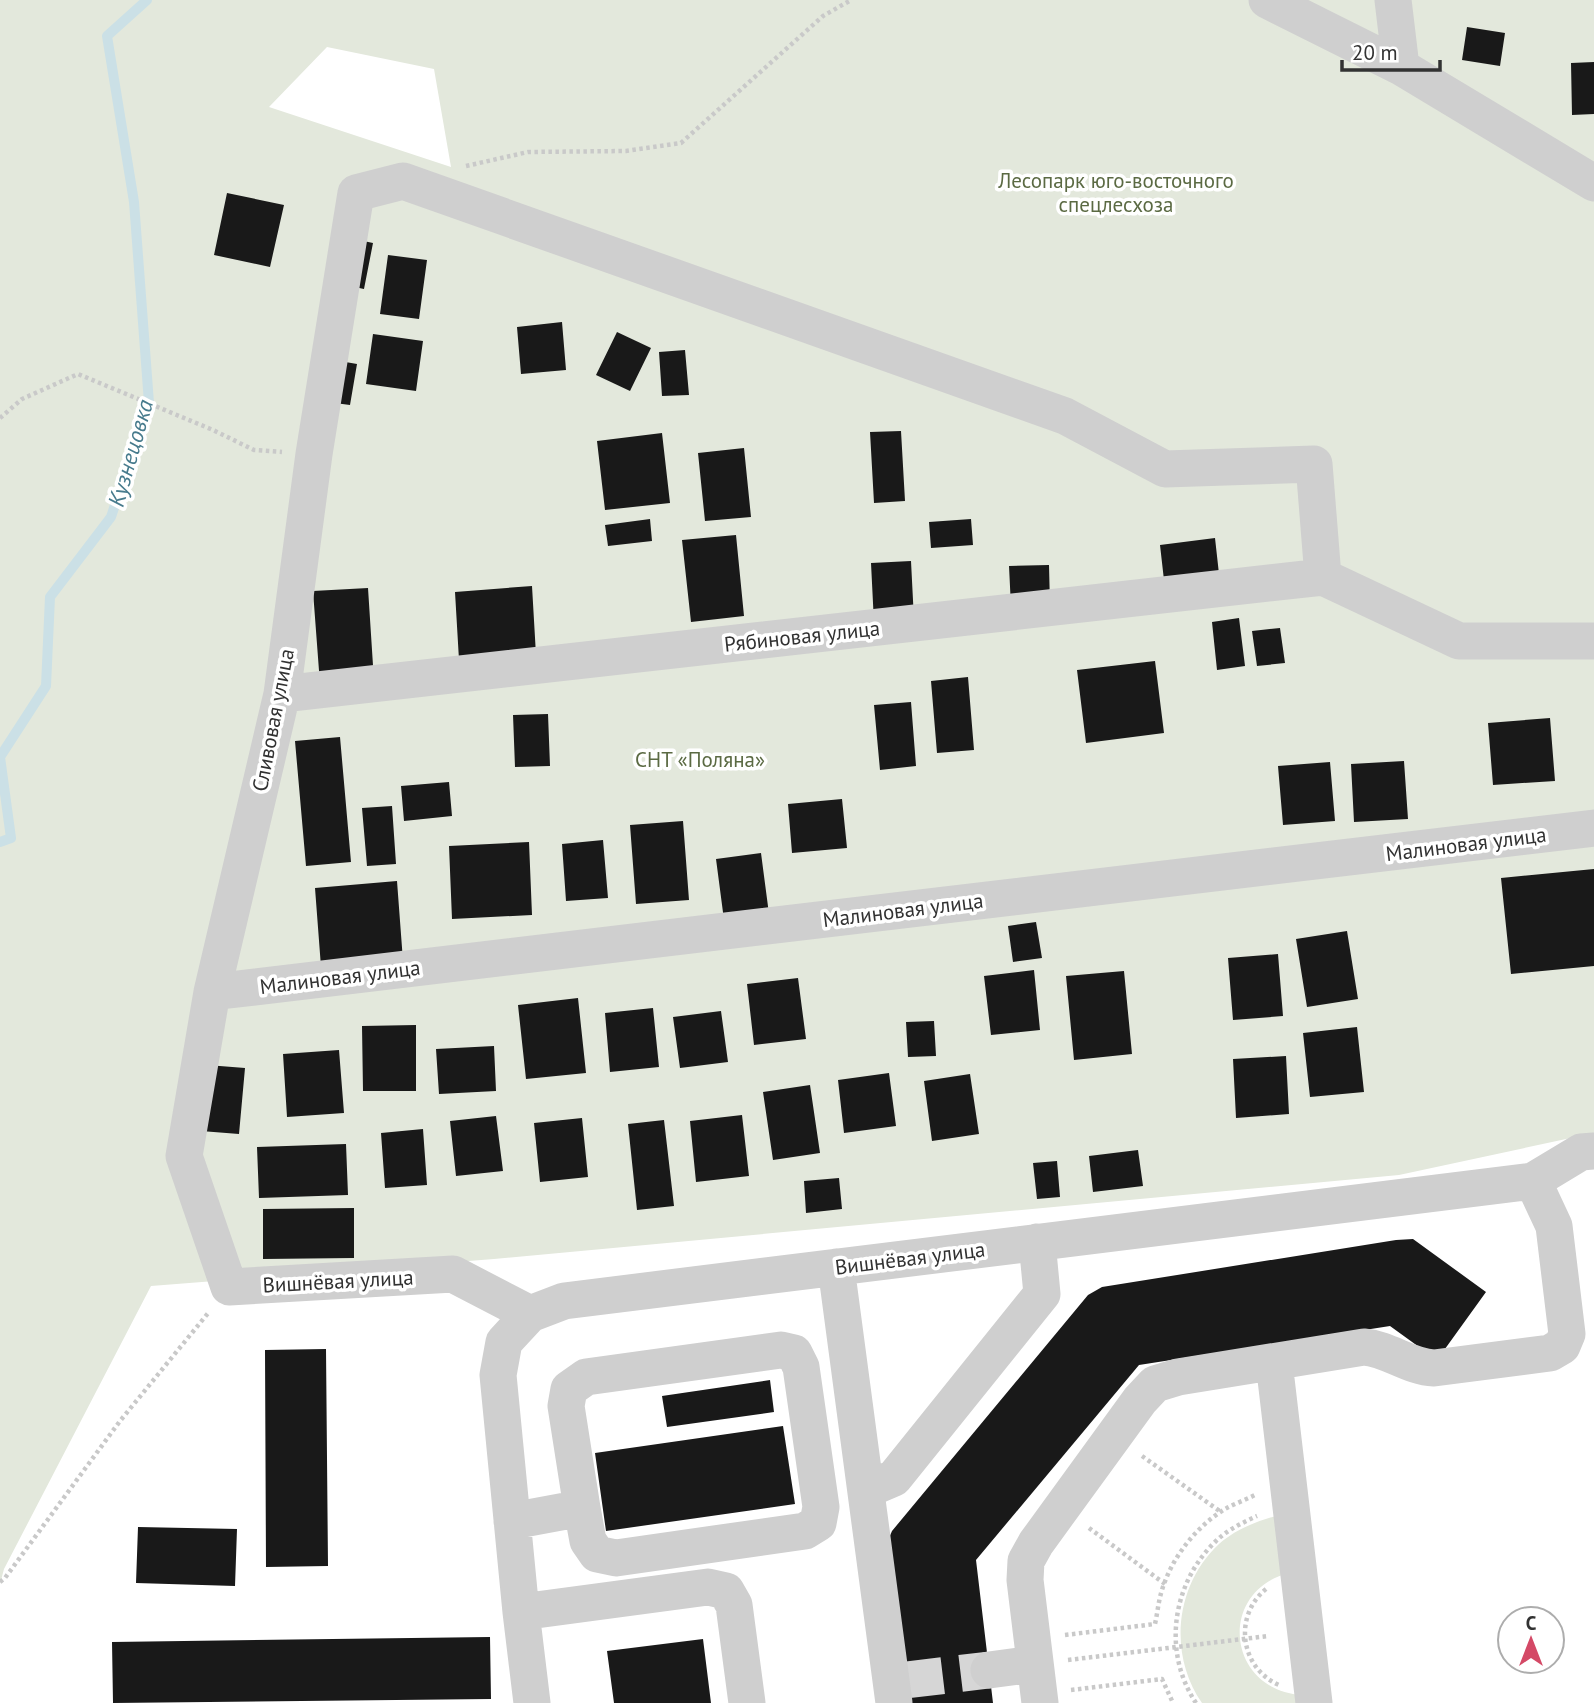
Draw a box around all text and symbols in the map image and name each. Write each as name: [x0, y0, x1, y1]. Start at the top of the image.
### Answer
scale bar: [1342, 28, 1440, 72]
text: 20 m: [1352, 39, 1398, 66]
park label: Лесопарк юго-восточного спецлесхоза: [997, 167, 1234, 218]
water label: Кузнецовка: [101, 396, 159, 510]
street label: Рябиновая улица: [723, 614, 881, 658]
street label: Сливовая улица: [246, 646, 300, 794]
park label: СНТ «Поляна»: [635, 746, 765, 773]
street label: Малиновая улица: [1384, 821, 1548, 867]
street label: Малиновая улица: [821, 887, 985, 933]
street label: Малиновая улица: [258, 954, 422, 1000]
street label: Вишнёвая улица: [833, 1235, 987, 1281]
street label: Вишнёвая улица: [262, 1264, 414, 1298]
north arrow: [1496, 1605, 1566, 1675]
text: С: [1526, 1611, 1537, 1635]

